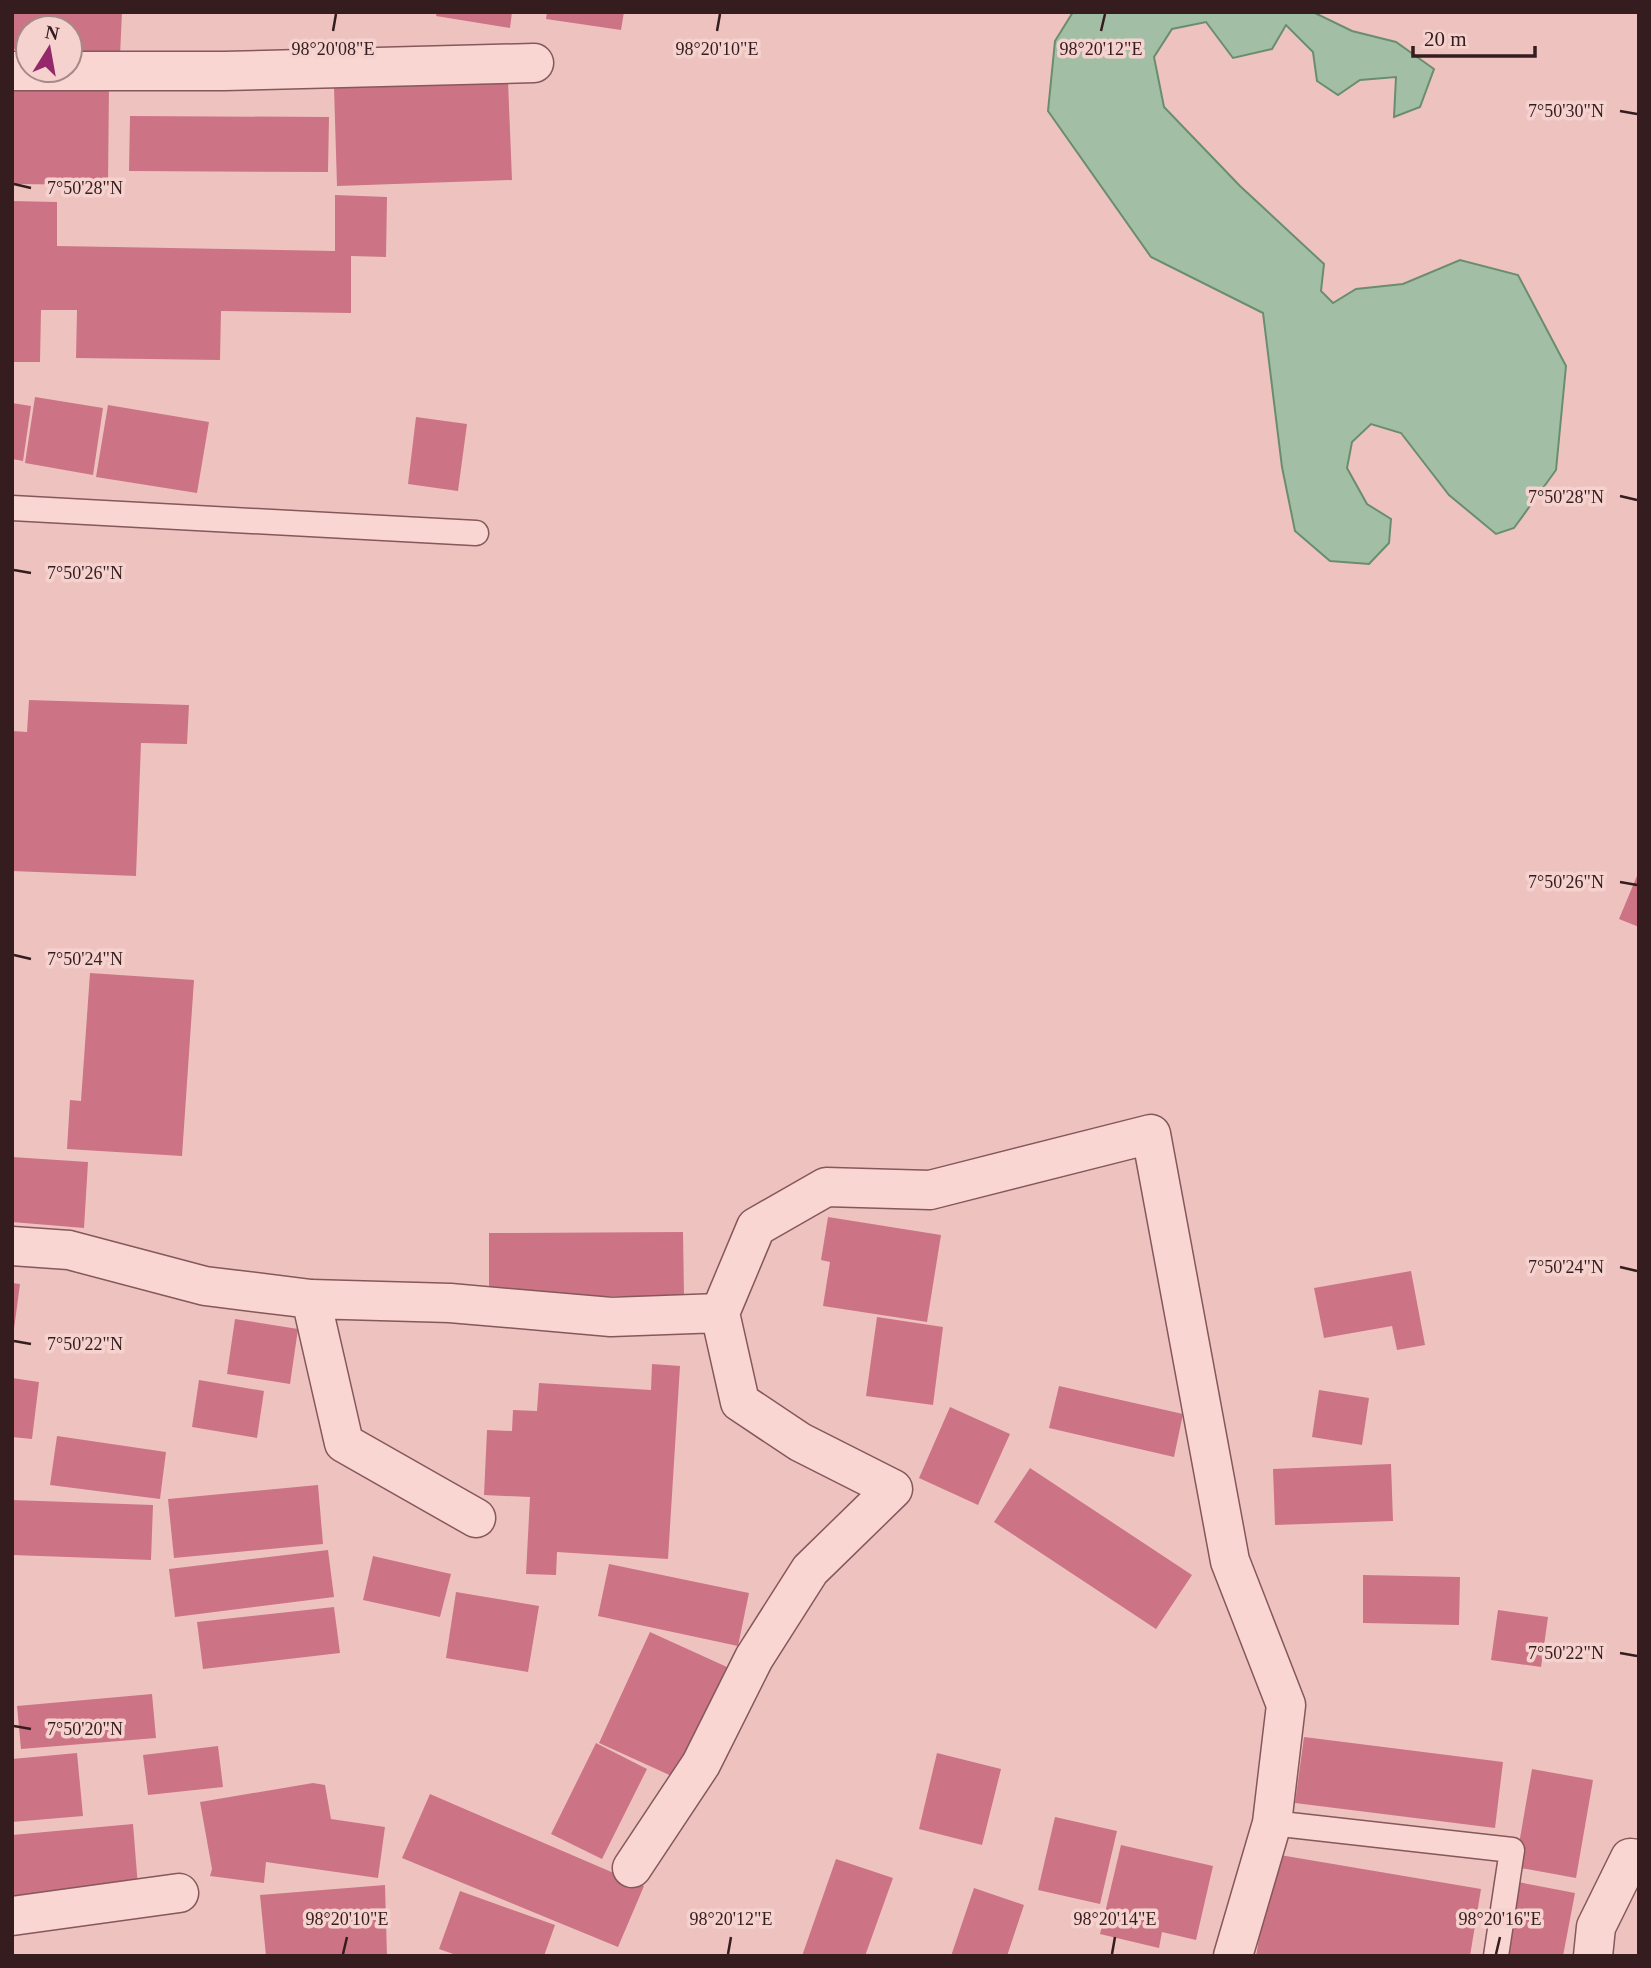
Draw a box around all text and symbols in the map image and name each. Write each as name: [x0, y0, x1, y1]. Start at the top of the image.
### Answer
north arrow: [14, 14, 84, 84]
scale bar: [1413, 14, 1536, 58]
text: N: [43, 21, 61, 44]
text: 20 m: [1424, 27, 1467, 51]
text: 98°20'08"E: [292, 39, 374, 59]
text: 98°20'10"E: [676, 39, 758, 59]
text: 98°20'12"E: [1060, 39, 1142, 59]
text: 7°50'30"N: [1528, 101, 1604, 121]
text: 7°50'28"N: [47, 178, 123, 198]
text: 7°50'28"N: [1528, 487, 1604, 507]
text: 7°50'26"N: [47, 563, 123, 583]
text: 7°50'26"N: [1528, 872, 1604, 892]
text: 7°50'24"N: [47, 949, 123, 969]
text: 7°50'24"N: [1528, 1257, 1604, 1277]
text: 7°50'22"N: [47, 1334, 123, 1354]
text: 7°50'22"N: [1528, 1643, 1604, 1663]
text: 7°50'20"N: [47, 1719, 123, 1739]
text: 98°20'10"E: [306, 1909, 388, 1929]
text: 98°20'12"E: [690, 1909, 772, 1929]
text: 98°20'14"E: [1074, 1909, 1156, 1929]
text: 98°20'16"E: [1459, 1909, 1541, 1929]

